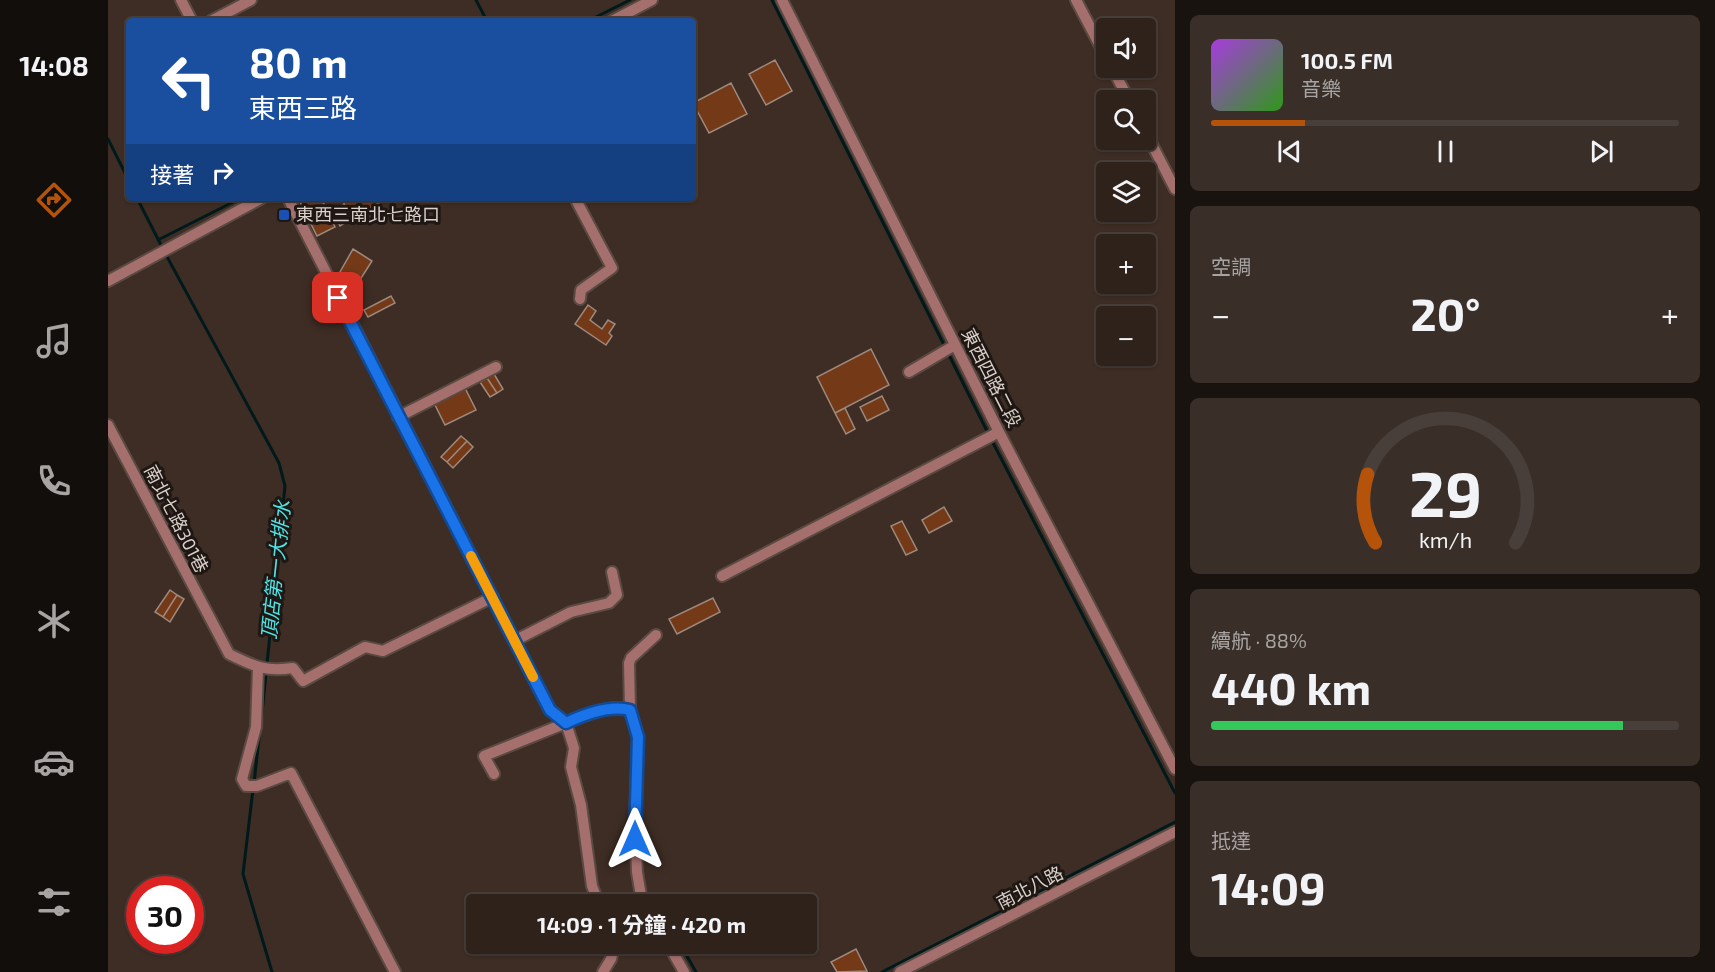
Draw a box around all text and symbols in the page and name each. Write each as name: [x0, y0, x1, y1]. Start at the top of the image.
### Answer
map controls: [1096, 18, 1156, 366]
button: sound: [1096, 18, 1156, 78]
text: 80 m: [249, 36, 348, 86]
icon: left: [150, 42, 228, 120]
text: 100.5 FM: [1301, 47, 1393, 73]
text: 14:08: [19, 49, 89, 81]
text: 音樂: [1301, 76, 1341, 100]
button: search: [1096, 90, 1156, 150]
text: 東西三路: [249, 91, 357, 123]
icon: previous: [1273, 135, 1306, 168]
icon: pause: [1429, 135, 1462, 168]
icon: next: [1585, 135, 1618, 168]
icon: right: [206, 156, 239, 189]
text: 接著: [150, 161, 194, 187]
button: layers: [1096, 162, 1156, 222]
icon: directions: [33, 179, 75, 221]
place label: 東西三南北七路口: [296, 203, 440, 225]
marker: 東西三南北七路口: [277, 208, 291, 222]
button: +: [1096, 234, 1156, 294]
text: 空調: [1211, 254, 1251, 278]
pin: [312, 272, 363, 323]
icon: arrive: [321, 281, 354, 314]
text: 20°: [1411, 286, 1481, 340]
text: −: [1211, 294, 1230, 334]
text: +: [1661, 294, 1679, 334]
button: −: [1096, 306, 1156, 366]
icon: music: [33, 320, 75, 362]
street label: 東西四路二段: [958, 324, 1026, 431]
text: 29: [1408, 455, 1482, 530]
icon: phone: [33, 460, 75, 502]
street label: 南北七路301巷: [140, 461, 213, 576]
water label: 頂店第一大排水: [256, 498, 294, 641]
text: km/h: [1418, 527, 1472, 552]
icon: climate: [33, 600, 75, 642]
text: 續航 · 88%: [1211, 628, 1307, 652]
text: 440 km: [1211, 660, 1371, 714]
icon: car: [33, 741, 75, 783]
position arrow: [603, 807, 667, 871]
text: 抵達: [1211, 828, 1251, 852]
text: 14:09: [1211, 860, 1326, 914]
street label: 南北八路: [992, 861, 1067, 913]
speed limit sign: 30: [126, 876, 204, 954]
icon: filters: [33, 881, 75, 923]
text: 14:09 · 1 分鐘 · 420 m: [537, 911, 746, 937]

